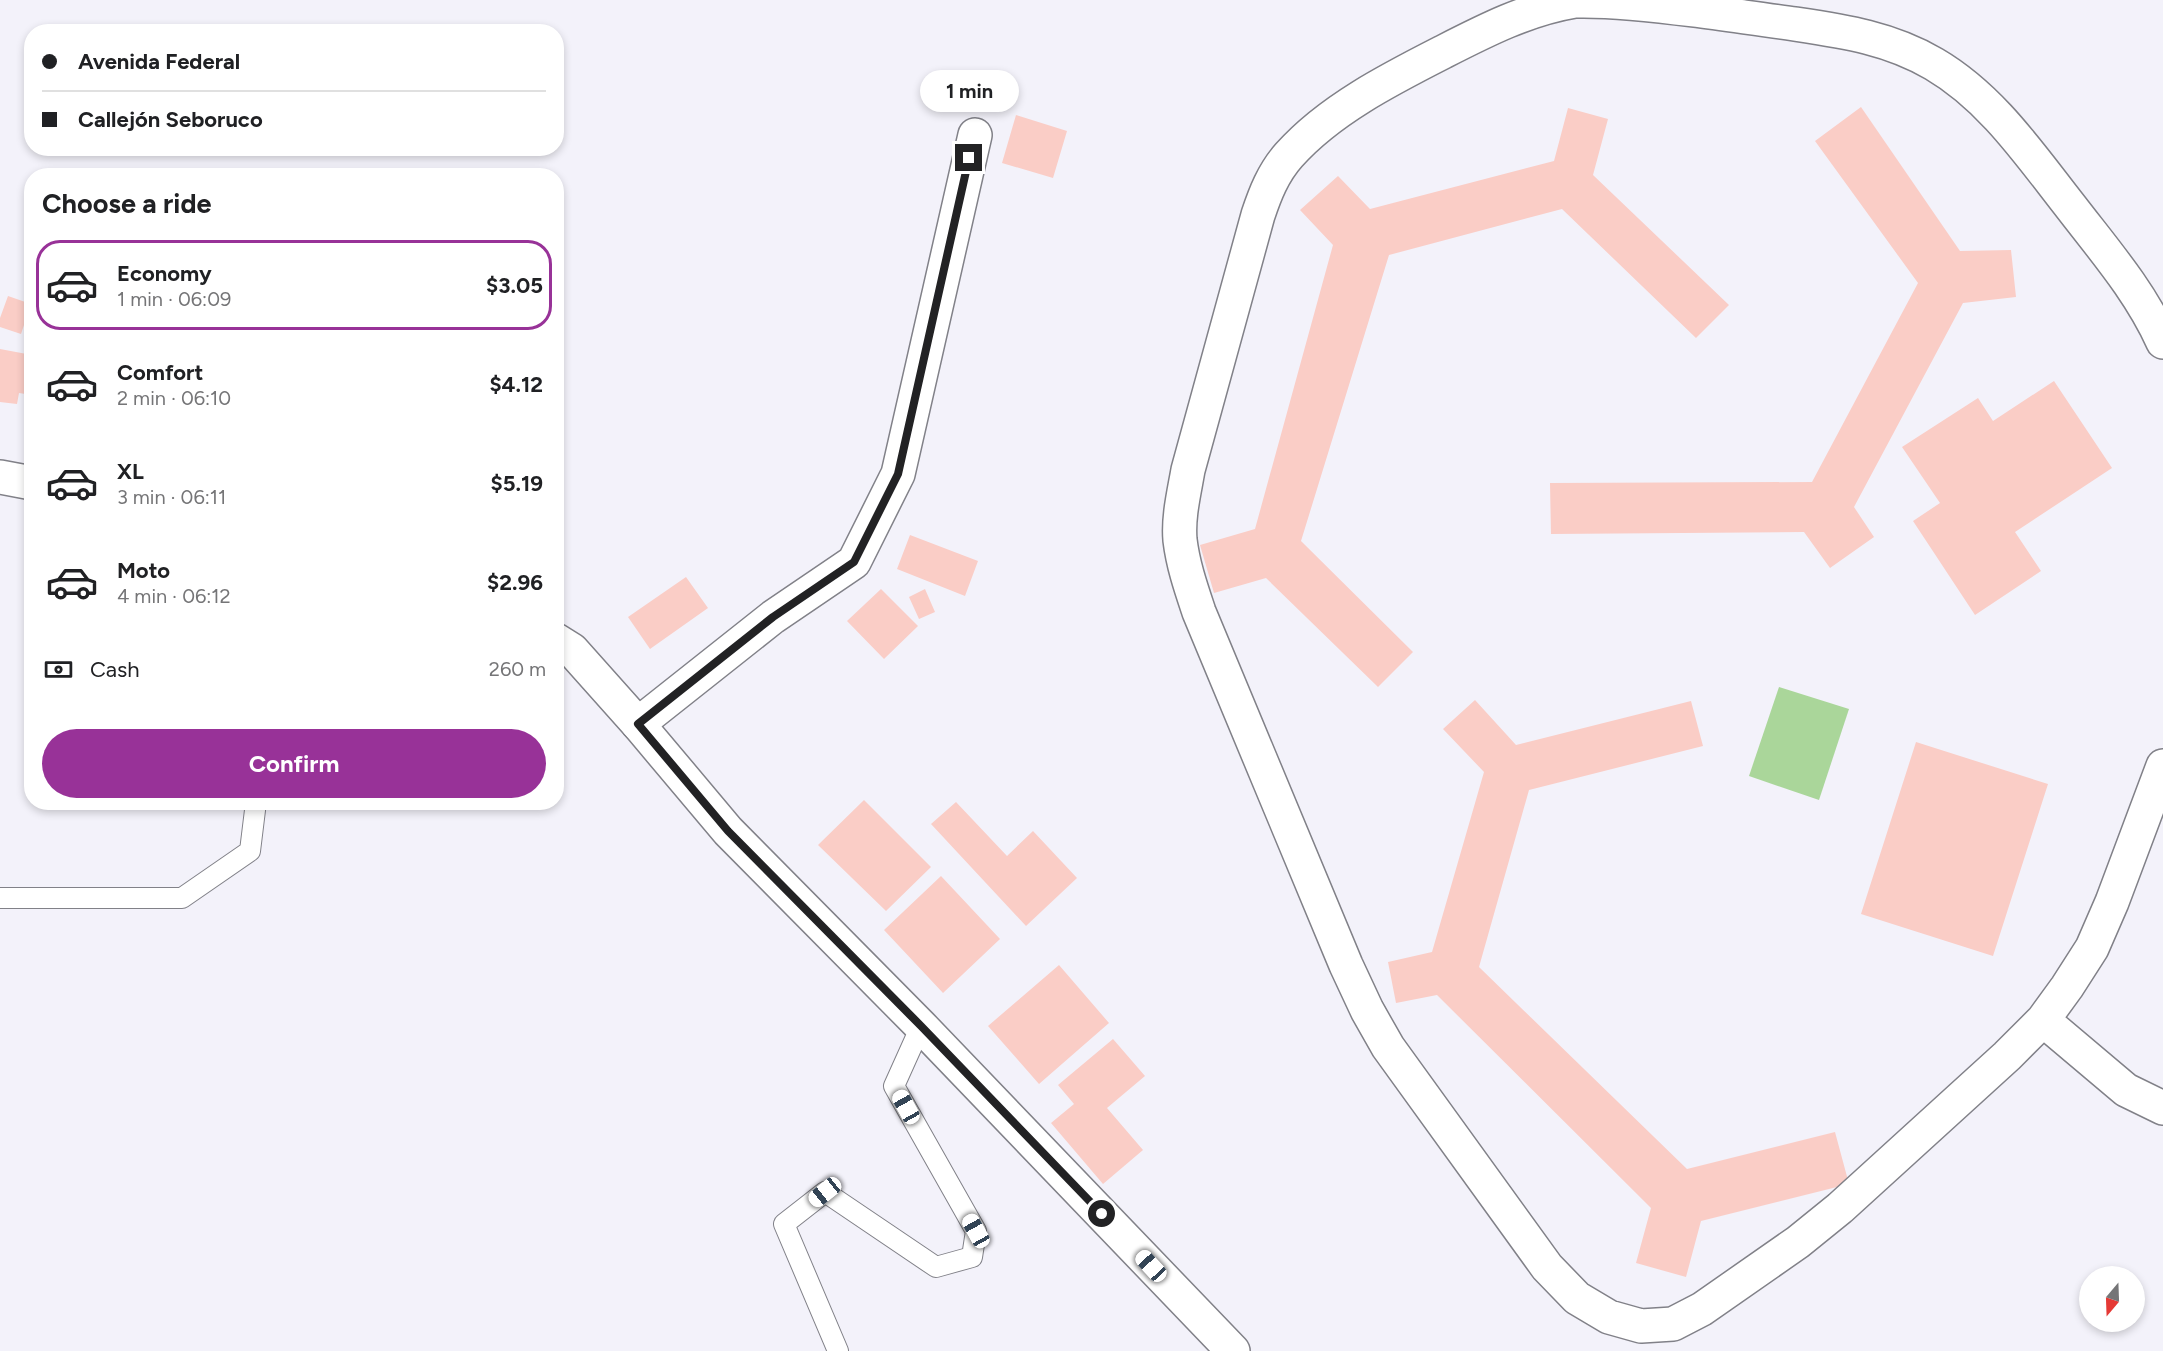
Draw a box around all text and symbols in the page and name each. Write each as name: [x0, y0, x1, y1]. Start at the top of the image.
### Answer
text: Avenida Federal: [78, 48, 240, 75]
callout: 1 min: [920, 71, 1018, 113]
text: 1 min: [946, 79, 993, 103]
text: Callejón Seboruco: [78, 106, 263, 133]
route end: [955, 144, 982, 171]
text: Choose a ride: [42, 187, 211, 220]
icon: car: [45, 258, 99, 312]
text: Economy: [117, 260, 212, 287]
text: $3.05: [486, 272, 543, 299]
text: 1 min · 06:09: [117, 287, 231, 311]
icon: car: [45, 357, 99, 411]
text: Comfort: [117, 359, 203, 386]
text: $4.12: [489, 371, 543, 398]
text: 2 min · 06:10: [117, 386, 231, 410]
icon: car: [45, 456, 99, 510]
text: XL: [117, 458, 144, 485]
text: $5.19: [491, 470, 543, 497]
text: 3 min · 06:11: [117, 485, 226, 509]
icon: car: [45, 555, 99, 609]
text: Moto: [117, 557, 170, 584]
text: $2.96: [487, 569, 543, 596]
text: 4 min · 06:12: [117, 584, 231, 608]
icon: cash: [42, 653, 75, 686]
text: Cash: [90, 656, 140, 683]
text: 260 m: [489, 657, 546, 681]
button: Confirm: [42, 729, 546, 798]
car: [889, 1087, 923, 1127]
car: [805, 1174, 845, 1210]
route start: [1088, 1200, 1115, 1227]
car: [959, 1211, 993, 1251]
car: [1132, 1247, 1170, 1285]
north arrow: [2079, 1266, 2145, 1332]
map controls: [2079, 1266, 2145, 1332]

